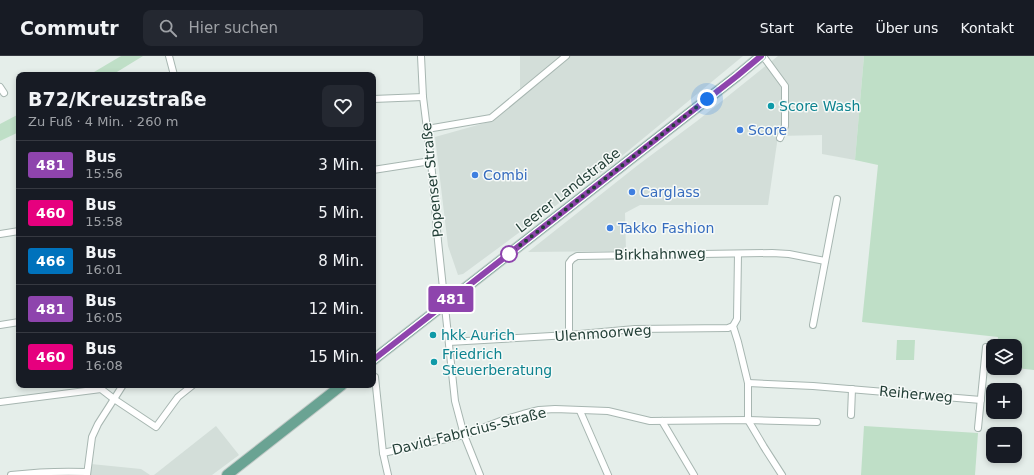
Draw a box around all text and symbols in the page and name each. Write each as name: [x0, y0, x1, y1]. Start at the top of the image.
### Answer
search box: [143, 10, 423, 46]
text: Commutr: [20, 17, 119, 39]
icon: search: [157, 17, 179, 39]
text: Hier suchen: [189, 19, 278, 37]
text: Start: [760, 20, 794, 36]
text: Karte: [816, 20, 853, 36]
text: Über uns: [875, 20, 938, 36]
text: Kontakt: [960, 20, 1014, 36]
button: heart: [322, 85, 364, 127]
text: B72/Kreuzstraße: [28, 88, 207, 110]
your location: [697, 89, 717, 109]
place label: Score Wash: [779, 98, 860, 114]
marker: Score Wash: [766, 101, 776, 111]
text: Zu Fuß · 4 Min. · 260 m: [28, 114, 178, 129]
street label: Popenser Straße: [418, 122, 446, 238]
place label: Score: [748, 122, 787, 138]
marker: Score: [735, 125, 745, 135]
street label: Leerer Landstraße: [513, 144, 623, 236]
text: Bus: [85, 148, 116, 166]
text: 3 Min.: [318, 156, 364, 174]
text: 481: [36, 157, 65, 173]
text: 15:56: [85, 166, 123, 181]
place label: Combi: [483, 167, 528, 183]
marker: Combi: [470, 170, 480, 180]
place label: Carglass: [640, 184, 700, 200]
marker: Carglass: [627, 187, 637, 197]
text: Bus: [85, 196, 116, 214]
text: 5 Min.: [318, 204, 364, 222]
text: 460: [36, 205, 65, 221]
text: 15:58: [85, 214, 123, 229]
place label: Takko Fashion: [617, 220, 714, 236]
marker: Takko Fashion: [605, 223, 615, 233]
text: Bus: [85, 244, 116, 262]
unlabelled marker: [500, 245, 518, 263]
street label: Birkhahnweg: [614, 245, 706, 263]
text: 8 Min.: [318, 252, 364, 270]
text: 466: [36, 253, 65, 269]
text: 16:01: [85, 262, 123, 277]
line badge: 481: [428, 286, 474, 312]
text: 481: [436, 291, 466, 307]
text: Bus: [85, 292, 116, 310]
text: 12 Min.: [309, 300, 364, 318]
text: 481: [36, 301, 65, 317]
text: 16:05: [85, 310, 123, 325]
street label: Ulenmoorweg: [554, 322, 652, 344]
place label: hkk Aurich: [441, 327, 515, 343]
marker: hkk Aurich: [428, 330, 438, 340]
map controls: [986, 339, 1022, 463]
button: layers: [986, 339, 1022, 375]
text: Bus: [85, 340, 116, 358]
place label: Friedrich Steuerberatung: [442, 346, 552, 378]
text: 15 Min.: [309, 348, 364, 366]
text: 460: [36, 349, 65, 365]
marker: Friedrich Steuerberatung: [429, 357, 439, 367]
text: 16:08: [85, 358, 123, 373]
street label: Reiherweg: [879, 383, 953, 405]
button: +: [986, 383, 1022, 419]
street label: David-Fabricius-Straße: [390, 404, 548, 458]
button: −: [986, 427, 1022, 463]

